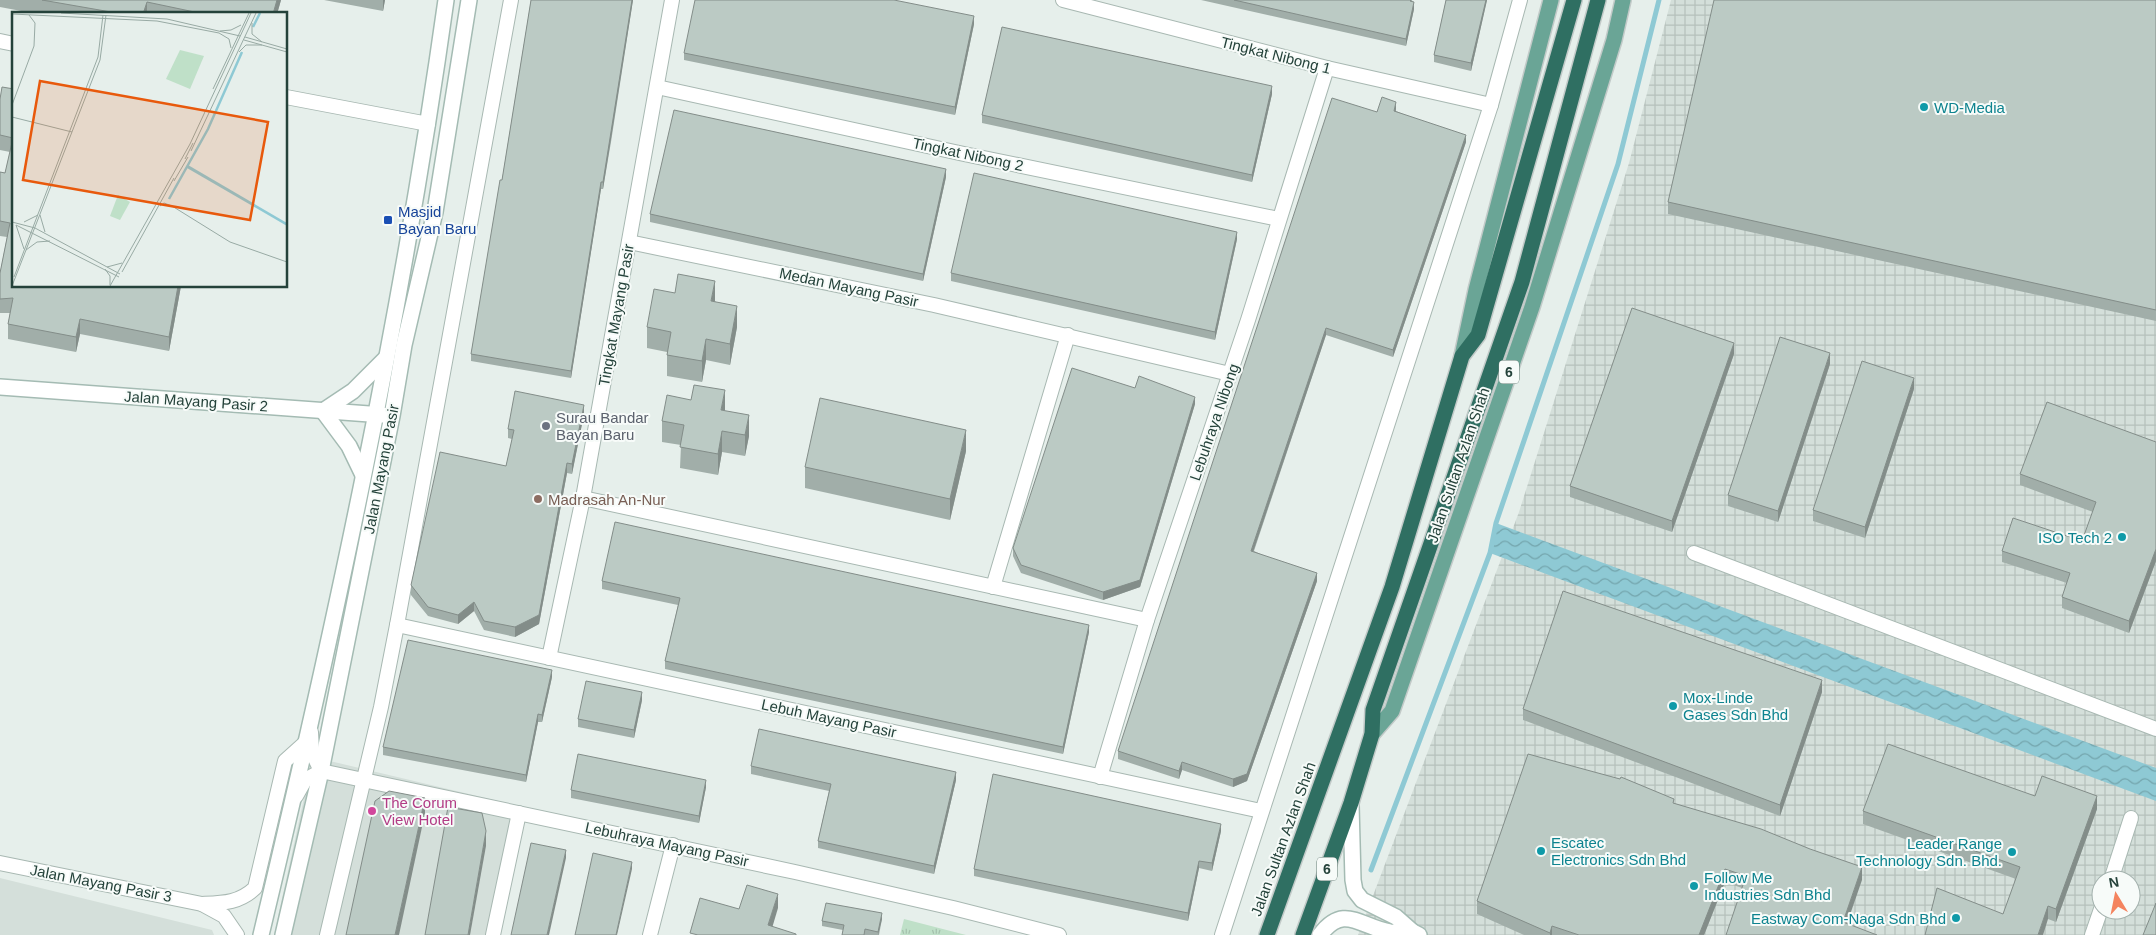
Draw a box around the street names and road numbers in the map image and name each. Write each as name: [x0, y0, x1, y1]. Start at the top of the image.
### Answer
street label: Tingkat Nibong 1: [1219, 33, 1333, 77]
street label: Tingkat Nibong 2: [911, 134, 1025, 174]
street label: Tingkat Mayang Pasir: [595, 242, 637, 388]
street label: Medan Mayang Pasir: [778, 264, 920, 310]
street label: Lebuhraya Nibong: [1186, 361, 1242, 483]
road number: 6: [1499, 361, 1519, 384]
street label: Jalan Sultan Azlan Shah: [1423, 385, 1493, 545]
street label: Jalan Mayang Pasir 2: [123, 387, 269, 415]
street label: Jalan Mayang Pasir: [360, 403, 402, 535]
street label: Lebuh Mayang Pasir: [760, 695, 898, 741]
street label: Jalan Sultan Azlan Shah: [1247, 760, 1319, 918]
street label: Lebuhraya Mayang Pasir: [584, 818, 750, 870]
road number: 6: [1317, 858, 1337, 881]
street label: Jalan Mayang Pasir 3: [29, 861, 173, 905]

